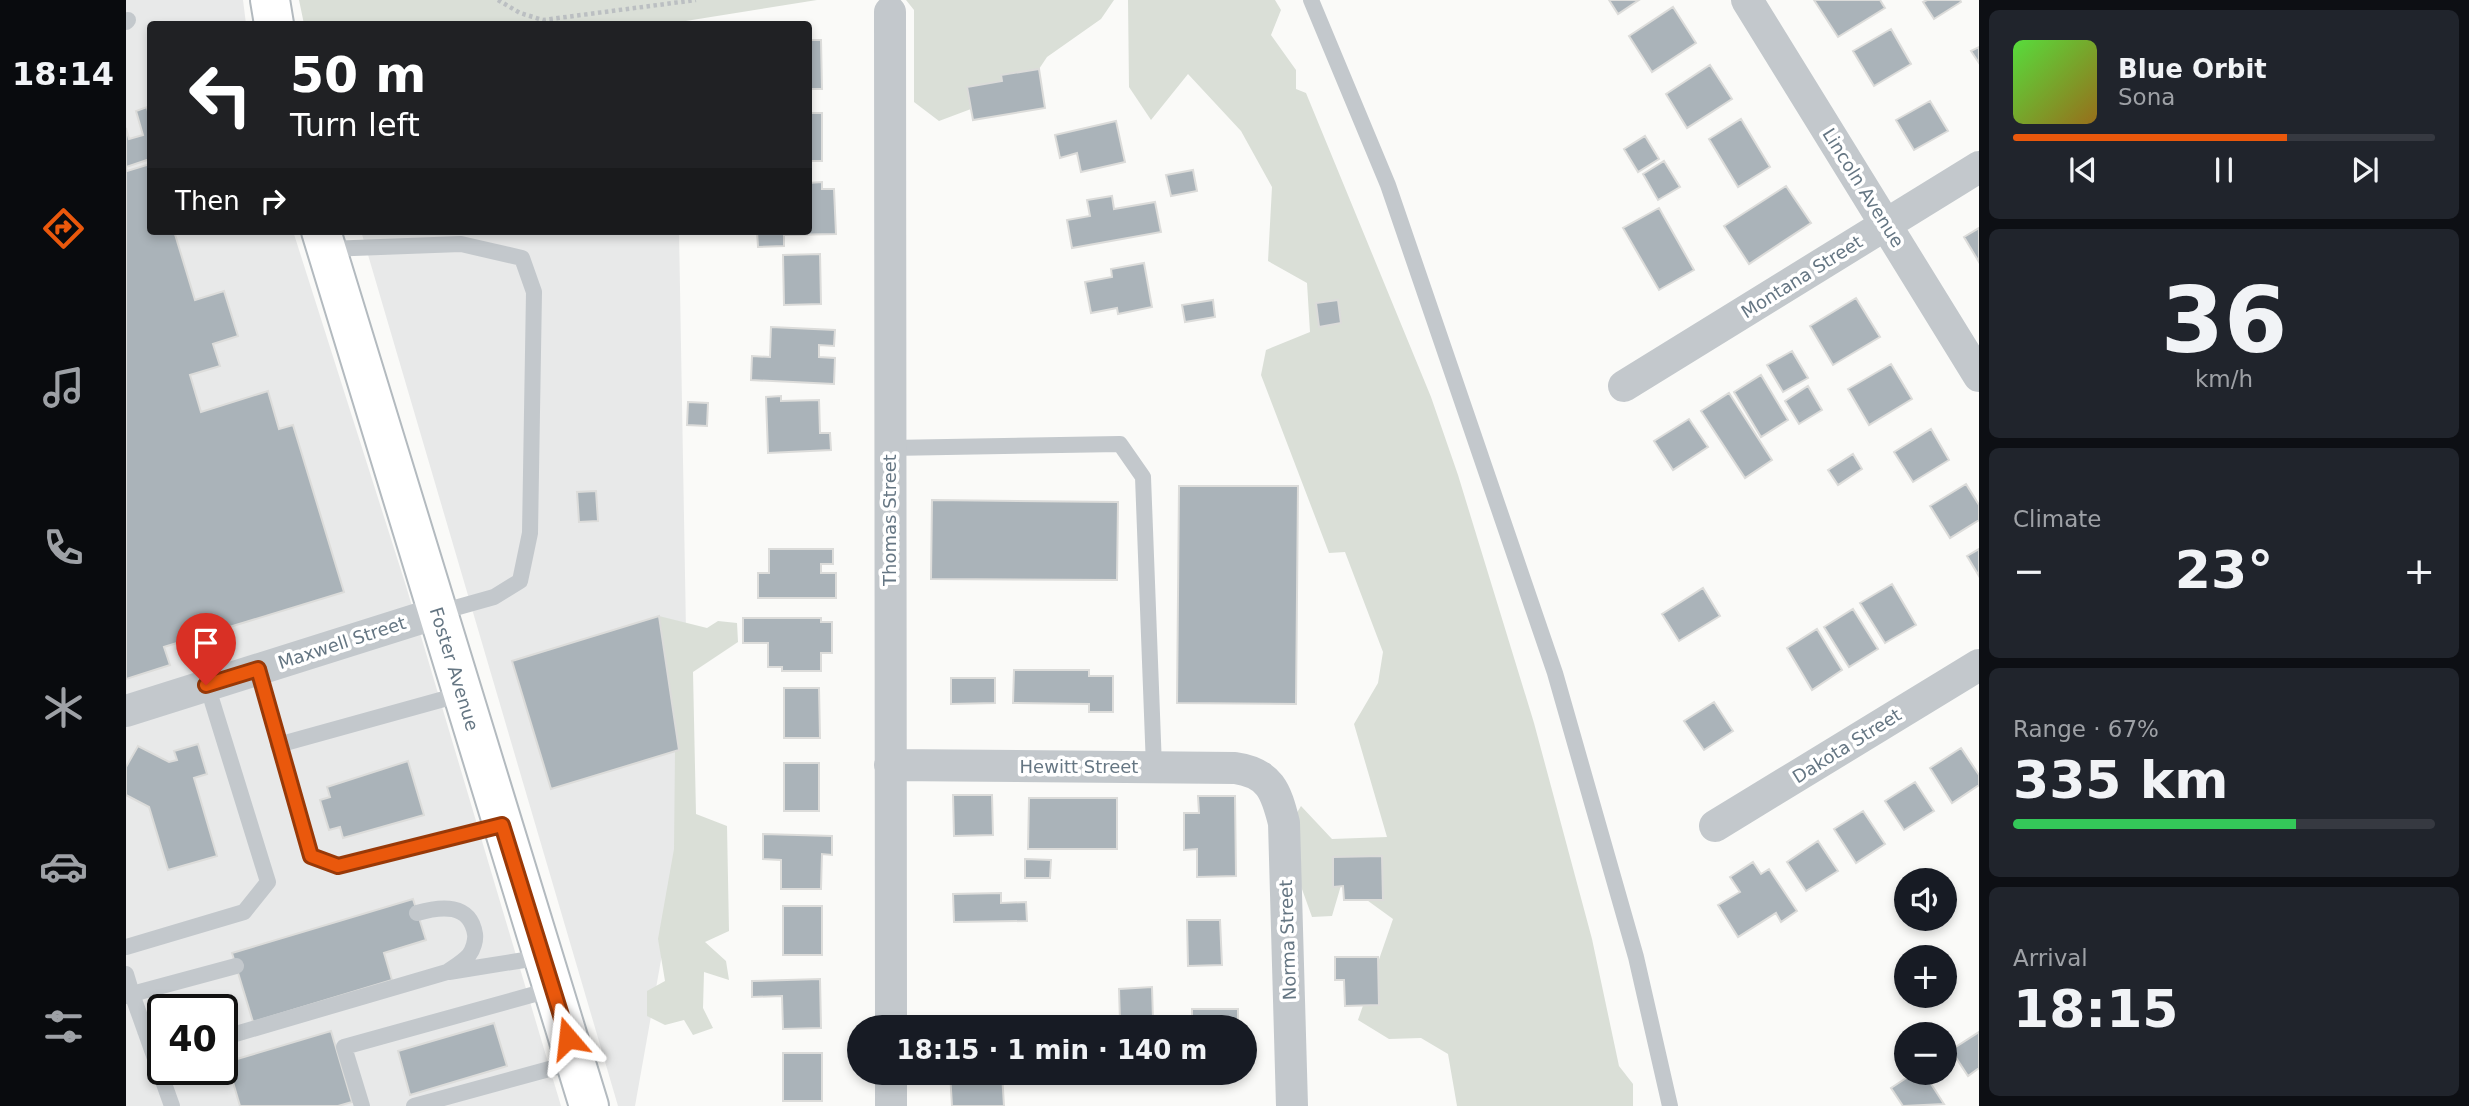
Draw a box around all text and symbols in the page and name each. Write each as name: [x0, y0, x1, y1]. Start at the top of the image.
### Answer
text: 50 m: [290, 47, 426, 104]
icon: left: [175, 49, 266, 140]
text: Blue Orbit: [2118, 54, 2267, 84]
text: 18:14: [12, 55, 114, 93]
text: Sona: [2118, 84, 2175, 110]
text: Turn left: [290, 106, 420, 144]
street label: Lincoln Avenue: [1818, 124, 1908, 251]
icon: previous: [2064, 151, 2102, 189]
icon: pause: [2205, 151, 2243, 189]
icon: next: [2346, 151, 2384, 189]
icon: right: [254, 182, 292, 220]
text: Then: [175, 186, 240, 216]
icon: directions: [39, 204, 88, 253]
street label: Montana Street: [1737, 231, 1866, 322]
text: 36: [2161, 268, 2287, 373]
icon: music: [39, 363, 88, 412]
text: km/h: [2195, 366, 2253, 392]
street label: Thomas Street: [879, 454, 900, 587]
text: Climate: [2013, 506, 2102, 532]
icon: phone: [39, 523, 88, 572]
text: 23°: [2175, 540, 2273, 600]
text: −: [2013, 549, 2045, 593]
text: +: [2403, 549, 2435, 593]
street label: Foster Avenue: [426, 604, 483, 733]
street label: Maxwell Street: [275, 612, 409, 673]
pin: [176, 613, 236, 685]
icon: arrive: [187, 624, 225, 662]
icon: climate: [39, 683, 88, 732]
street label: Dakota Street: [1789, 704, 1905, 787]
text: Range · 67%: [2013, 716, 2159, 742]
text: 335 km: [2013, 750, 2228, 810]
street label: Hewitt Street: [1020, 756, 1138, 777]
icon: car: [39, 842, 88, 891]
map controls: [1894, 868, 1957, 1085]
button: sound: [1894, 868, 1957, 931]
street label: Norma Street: [1275, 879, 1300, 1001]
button: +: [1894, 945, 1957, 1008]
text: Arrival: [2013, 945, 2088, 971]
text: 18:15: [2013, 979, 2179, 1039]
speed limit sign: 40: [147, 994, 238, 1085]
position arrow: [531, 1001, 605, 1075]
icon: filters: [39, 1002, 88, 1051]
button: −: [1894, 1022, 1957, 1085]
text: 18:15 · 1 min · 140 m: [897, 1035, 1207, 1065]

